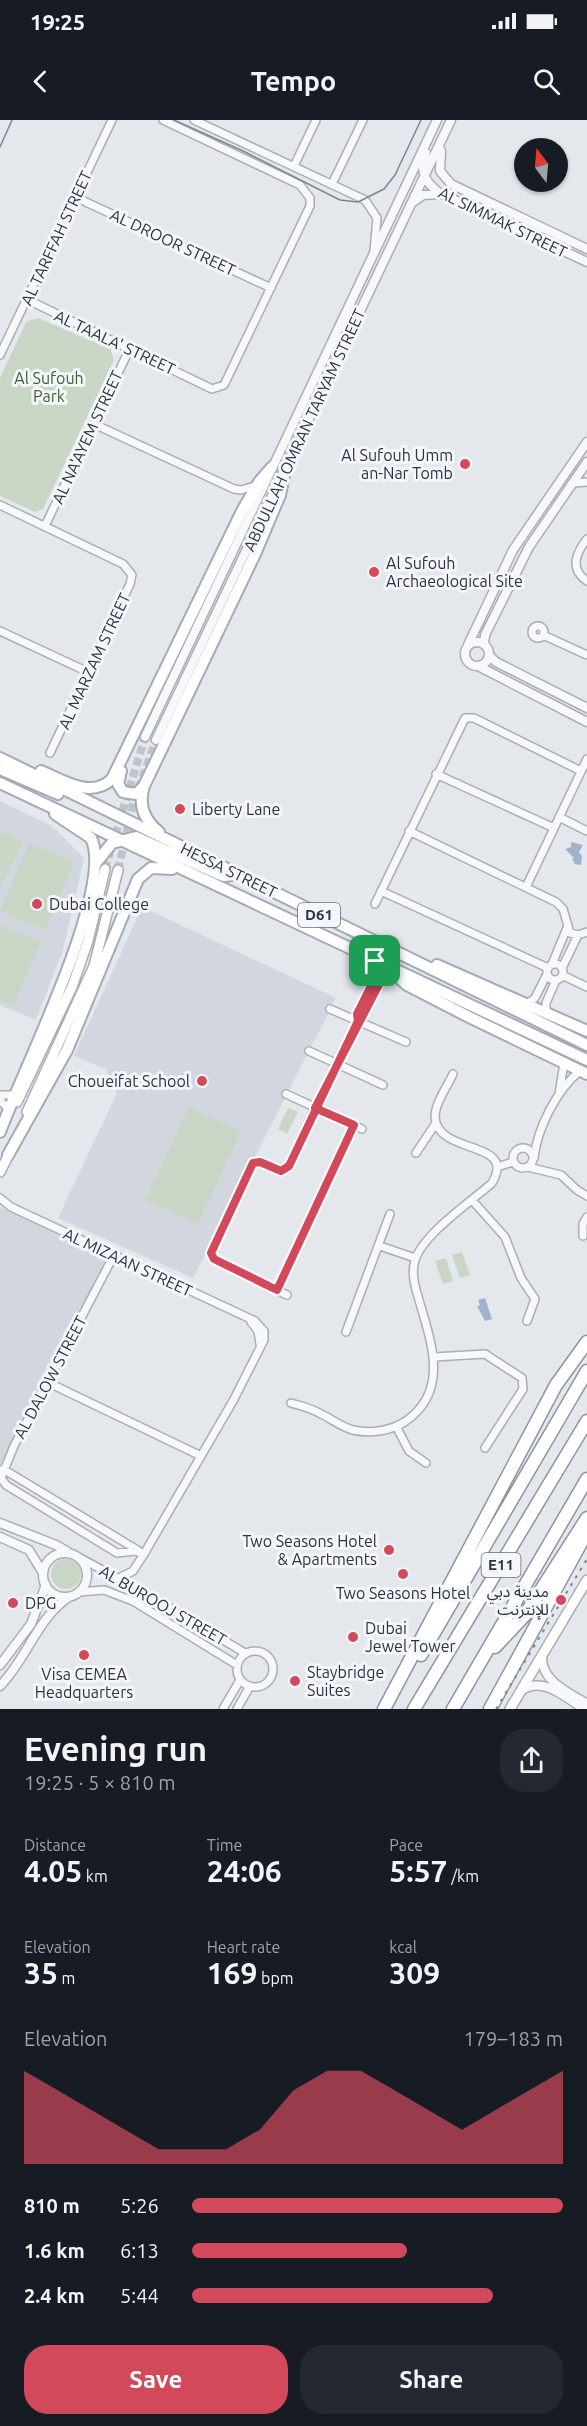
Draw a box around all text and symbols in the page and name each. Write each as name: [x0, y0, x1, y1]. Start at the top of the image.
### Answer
text: 19:25: [30, 9, 85, 34]
icon: back: [24, 65, 57, 98]
icon: search: [530, 65, 563, 98]
text: Tempo: [251, 66, 336, 96]
north arrow: [514, 138, 568, 192]
map controls: [514, 138, 568, 192]
street label: AL TARFFAH STREET: [17, 168, 95, 308]
street label: AL SIMMAK STREET: [436, 183, 570, 261]
street label: AL DROOR STREET: [108, 205, 239, 279]
street label: AL TAALA' STREET: [52, 306, 178, 378]
street label: ABDULLAH OMRAN TARYAM STREET: [240, 306, 368, 554]
street label: AL NA'AYEM STREET: [48, 367, 126, 507]
park label: Al Sufouh Park: [14, 369, 84, 405]
place label: Al Sufouh Umm an-Nar Tomb: [341, 446, 453, 482]
marker: Al Sufouh Umm an-Nar Tomb: [458, 457, 472, 471]
place label: Al Sufouh Archaeological Site: [386, 554, 523, 590]
marker: Al Sufouh Archaeological Site: [367, 565, 381, 579]
street label: AL MARZAM STREET: [55, 590, 133, 732]
place label: Liberty Lane: [192, 800, 280, 818]
marker: Liberty Lane: [173, 802, 187, 816]
street label: HESSA STREET: [178, 839, 280, 901]
place label: Dubai College: [49, 895, 149, 913]
marker: Dubai College: [30, 897, 44, 911]
road number: D61: [298, 903, 340, 927]
pin: [349, 935, 400, 986]
icon: arrive: [358, 944, 391, 977]
place label: Choueifat School: [68, 1072, 190, 1090]
marker: Choueifat School: [195, 1074, 209, 1088]
street label: AL MIZAAN STREET: [61, 1224, 195, 1300]
street label: AL DALOW STREET: [10, 1313, 90, 1441]
place label: Two Seasons Hotel & Apartments: [243, 1532, 377, 1568]
marker: Two Seasons Hotel & Apartments: [382, 1543, 396, 1557]
road number: E11: [482, 1553, 520, 1577]
street label: AL BUROOJ STREET: [96, 1561, 230, 1649]
marker: Two Seasons Hotel: [396, 1567, 410, 1581]
place label: مدينة دبي للإنترنت: [487, 1582, 549, 1620]
place label: Two Seasons Hotel: [336, 1584, 470, 1602]
marker: مدينة دبي للإنترنت: [554, 1593, 568, 1607]
place label: DPG: [25, 1594, 56, 1612]
marker: DPG: [6, 1596, 20, 1610]
place label: Dubai Jewel Tower: [365, 1619, 456, 1655]
marker: Dubai Jewel Tower: [346, 1630, 360, 1644]
marker: Visa CEMEA Headquarters: [77, 1648, 91, 1662]
place label: Staybridge Suites: [307, 1663, 384, 1699]
place label: Visa CEMEA Headquarters: [35, 1665, 133, 1701]
marker: Staybridge Suites: [288, 1674, 302, 1688]
button: share: [500, 1729, 563, 1792]
text: Evening run: [24, 1730, 207, 1767]
text: 19:25 · 5 × 810 m: [24, 1771, 176, 1794]
text: Distance: [24, 1836, 86, 1854]
text: Time: [207, 1836, 242, 1854]
text: Pace: [389, 1836, 423, 1854]
text: 4.05: [24, 1854, 82, 1888]
text: 24:06: [207, 1854, 282, 1888]
text: 5:57: [389, 1854, 447, 1888]
text: km: [82, 1867, 108, 1885]
text: /km: [447, 1867, 479, 1885]
text: Elevation: [24, 1938, 91, 1956]
text: Heart rate: [207, 1938, 280, 1956]
text: kcal: [389, 1938, 417, 1956]
text: 35: [24, 1956, 58, 1990]
text: 169: [207, 1956, 257, 1990]
text: 309: [389, 1956, 440, 1990]
text: m: [58, 1969, 75, 1987]
text: bpm: [257, 1969, 294, 1987]
text: Elevation: [24, 2027, 107, 2050]
text: 179–183 m: [464, 2027, 563, 2050]
text: 810 m: [24, 2194, 80, 2217]
text: 5:26: [120, 2194, 159, 2217]
text: 1.6 km: [24, 2239, 85, 2262]
text: 6:13: [120, 2239, 159, 2262]
text: 2.4 km: [24, 2284, 85, 2307]
text: 5:44: [120, 2284, 159, 2307]
button: Save: [24, 2345, 288, 2414]
button: Share: [300, 2345, 563, 2414]

